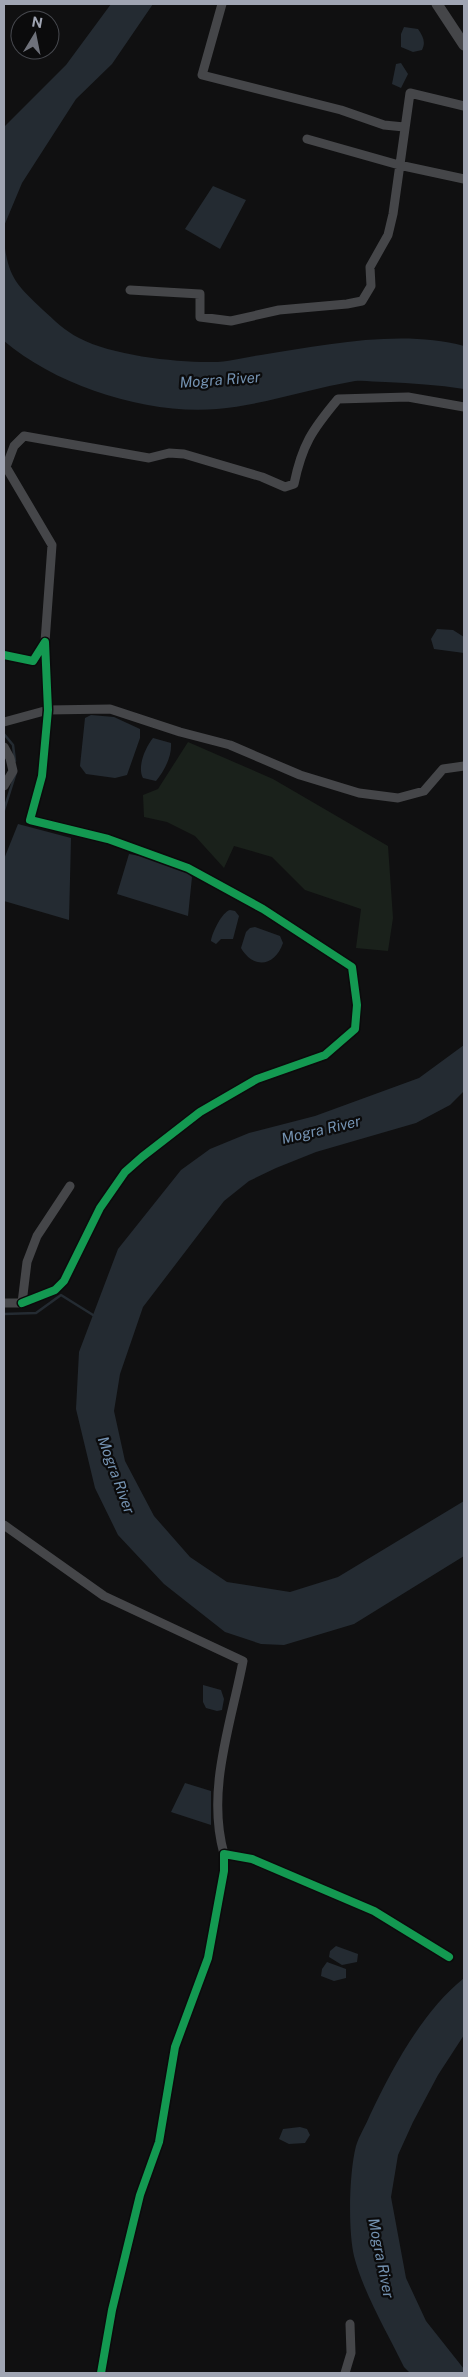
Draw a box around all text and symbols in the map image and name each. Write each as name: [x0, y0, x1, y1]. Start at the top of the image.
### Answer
north arrow: [10, 10, 60, 60]
text: N: [30, 13, 44, 31]
water label: Mogra River: [179, 368, 261, 391]
water label: Mogra River: [280, 1112, 363, 1147]
water label: Mogra River: [95, 1434, 138, 1516]
water label: Mogra River: [365, 2217, 398, 2300]

